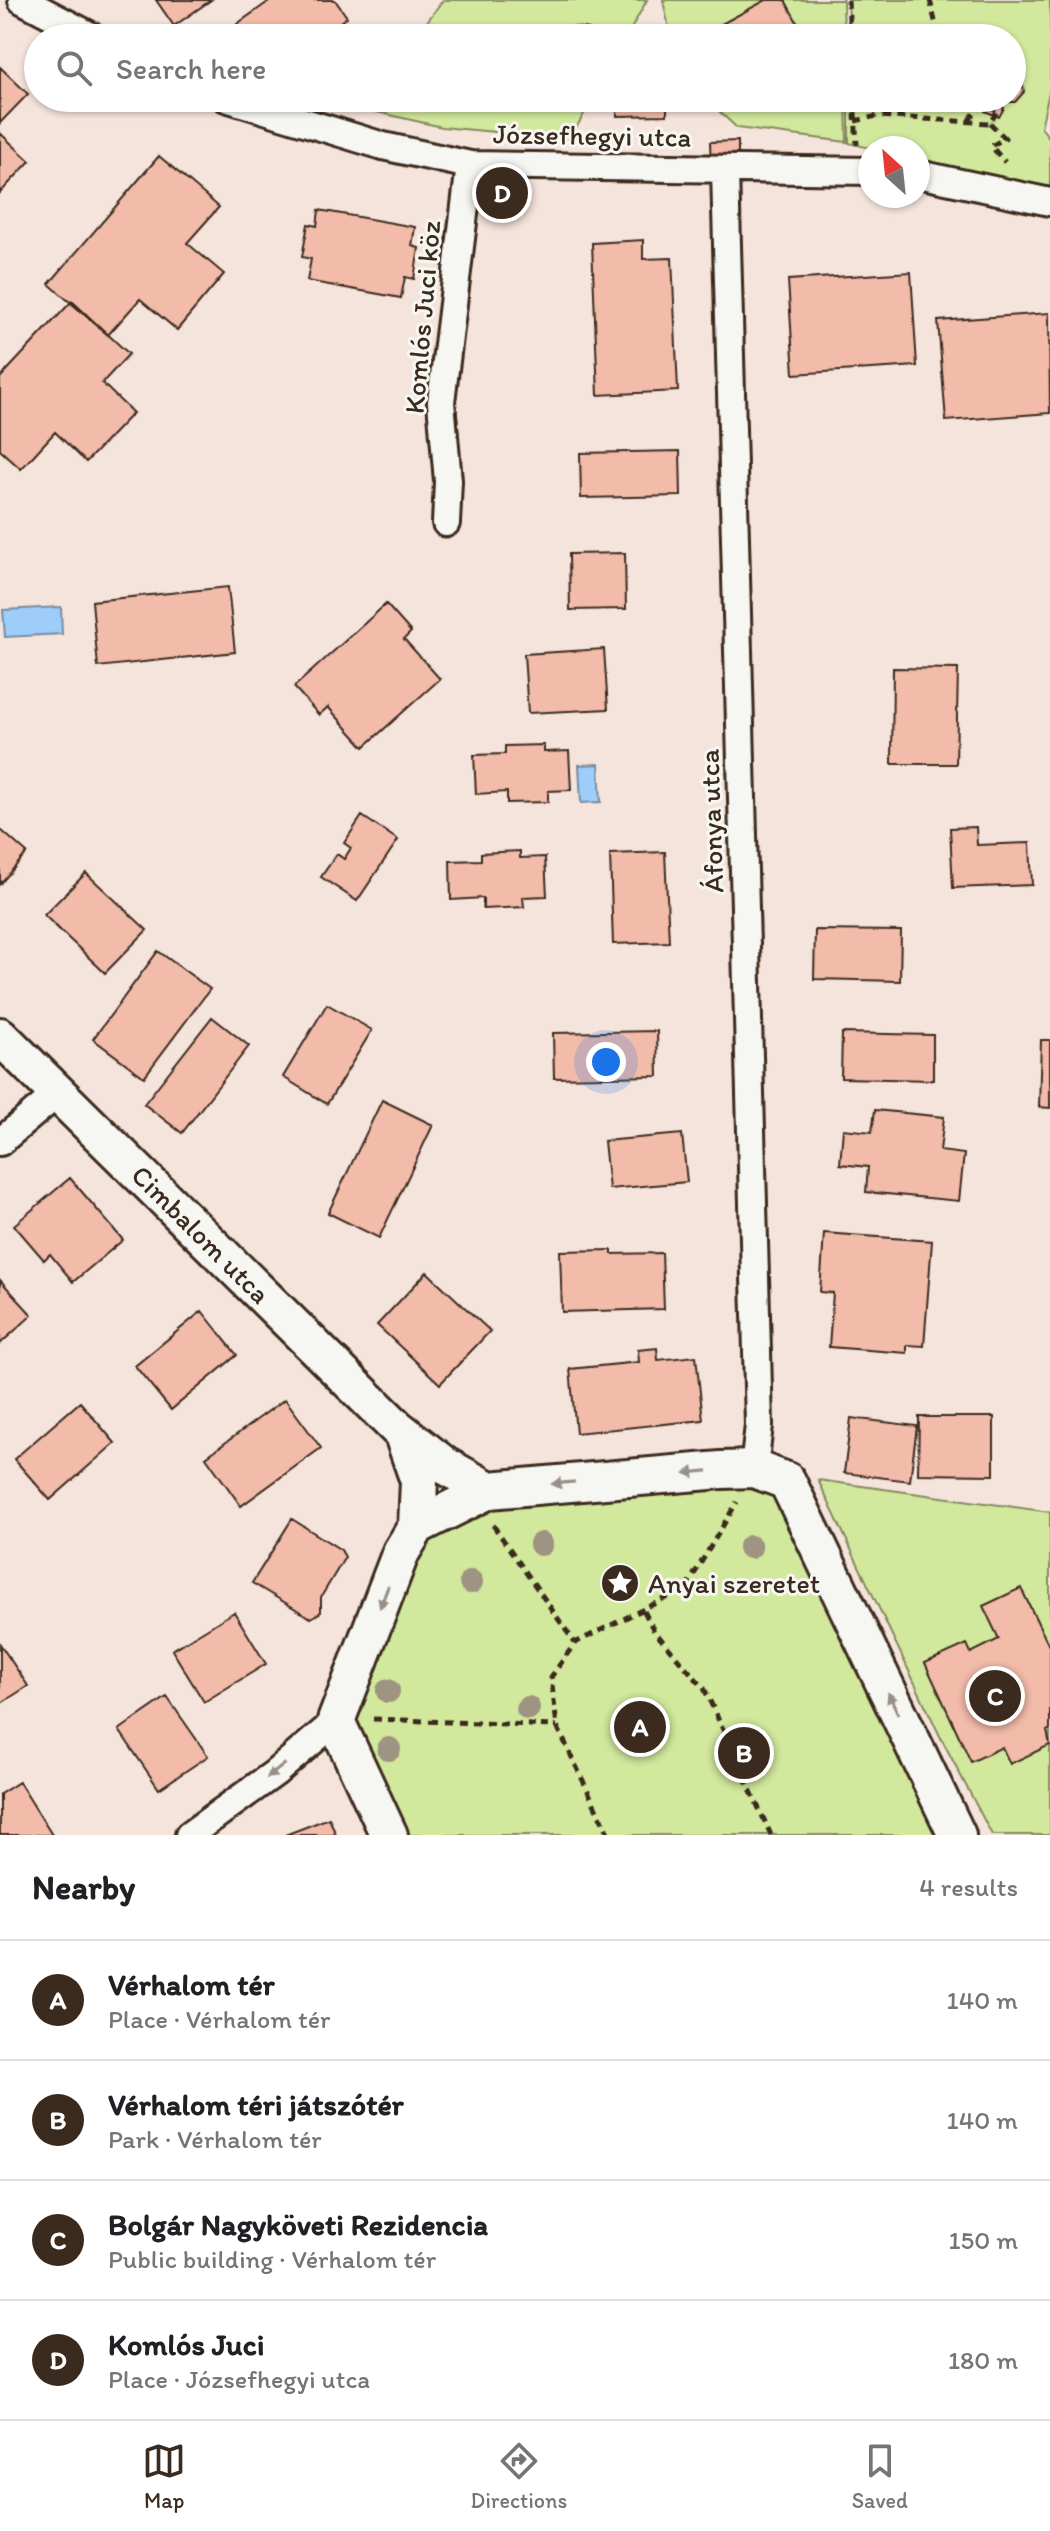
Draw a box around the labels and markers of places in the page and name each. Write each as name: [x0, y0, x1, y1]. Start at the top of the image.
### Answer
pin: D: [476, 163, 528, 223]
place icon: Anyai szeretet: [599, 1562, 641, 1604]
place label: Anyai szeretet: [648, 1566, 820, 1600]
pin: C: [969, 1666, 1021, 1726]
pin: A: [614, 1697, 666, 1757]
pin: B: [718, 1723, 770, 1783]

